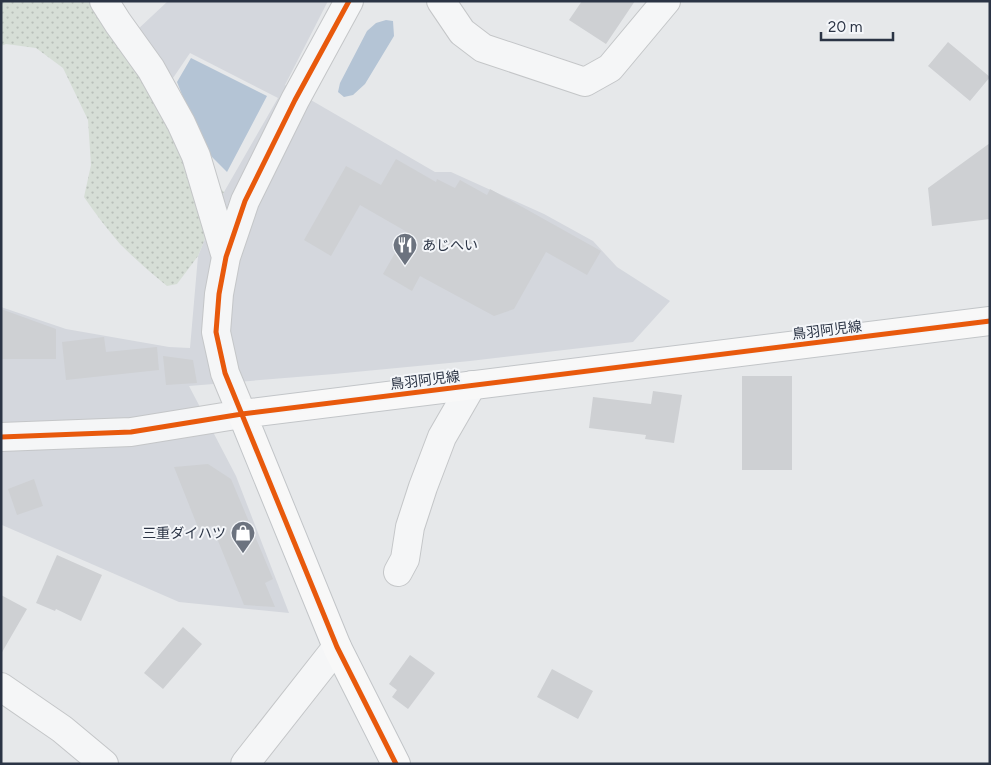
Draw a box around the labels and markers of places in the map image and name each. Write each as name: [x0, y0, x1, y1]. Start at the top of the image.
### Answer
restaurant icon: あじへい: [392, 232, 418, 266]
place label: あじへい: [422, 237, 478, 254]
shop icon: 三重ダイハツ: [230, 520, 256, 554]
place label: 三重ダイハツ: [142, 525, 226, 542]

